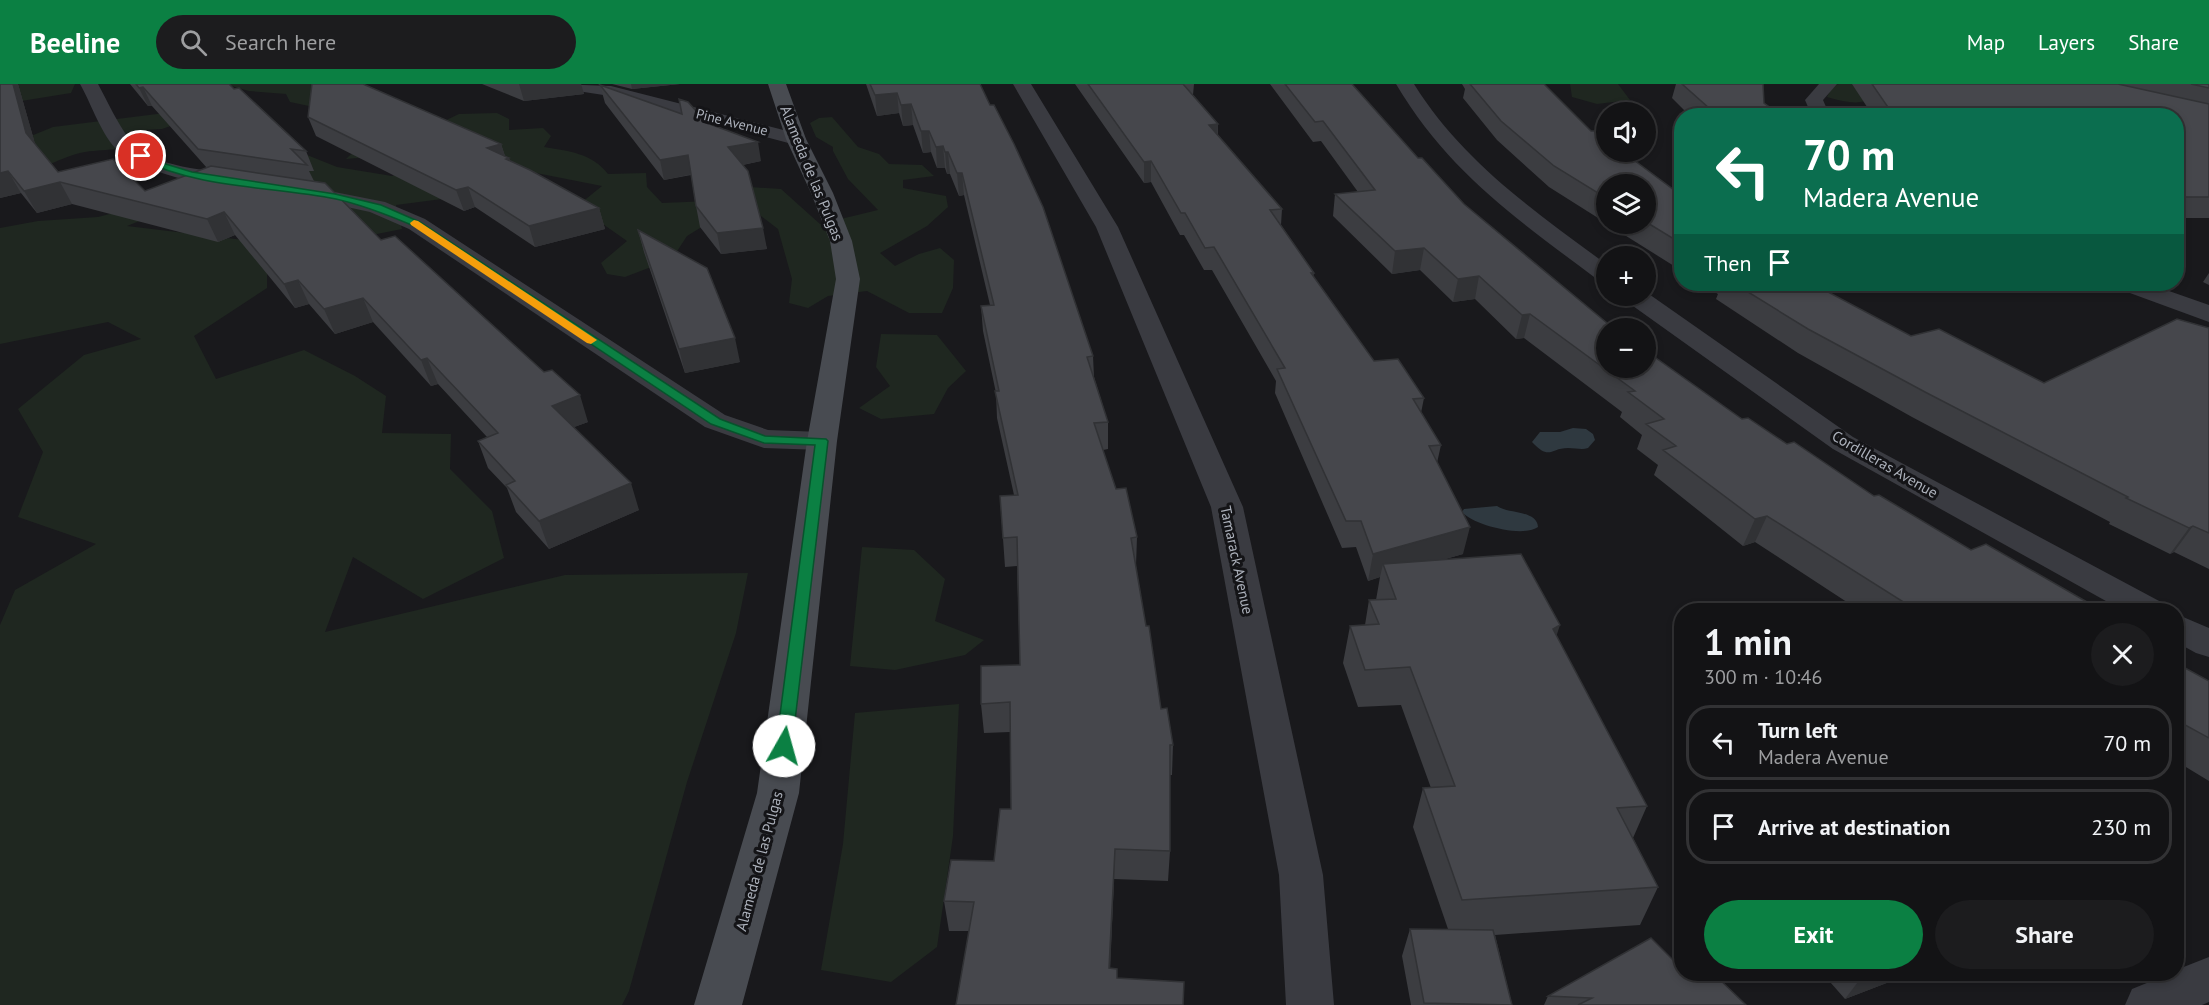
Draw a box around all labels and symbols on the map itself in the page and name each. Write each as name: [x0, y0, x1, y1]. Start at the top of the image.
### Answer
street label: Alameda de las Pulgas: [776, 103, 848, 243]
street label: Pine Avenue: [694, 104, 770, 140]
pin: [115, 130, 166, 181]
street label: Cordilleras Avenue: [1829, 426, 1941, 502]
street label: Tamarack Avenue: [1216, 504, 1258, 616]
position arrow: [752, 714, 816, 778]
street label: Alameda de las Pulgas: [731, 789, 787, 933]

